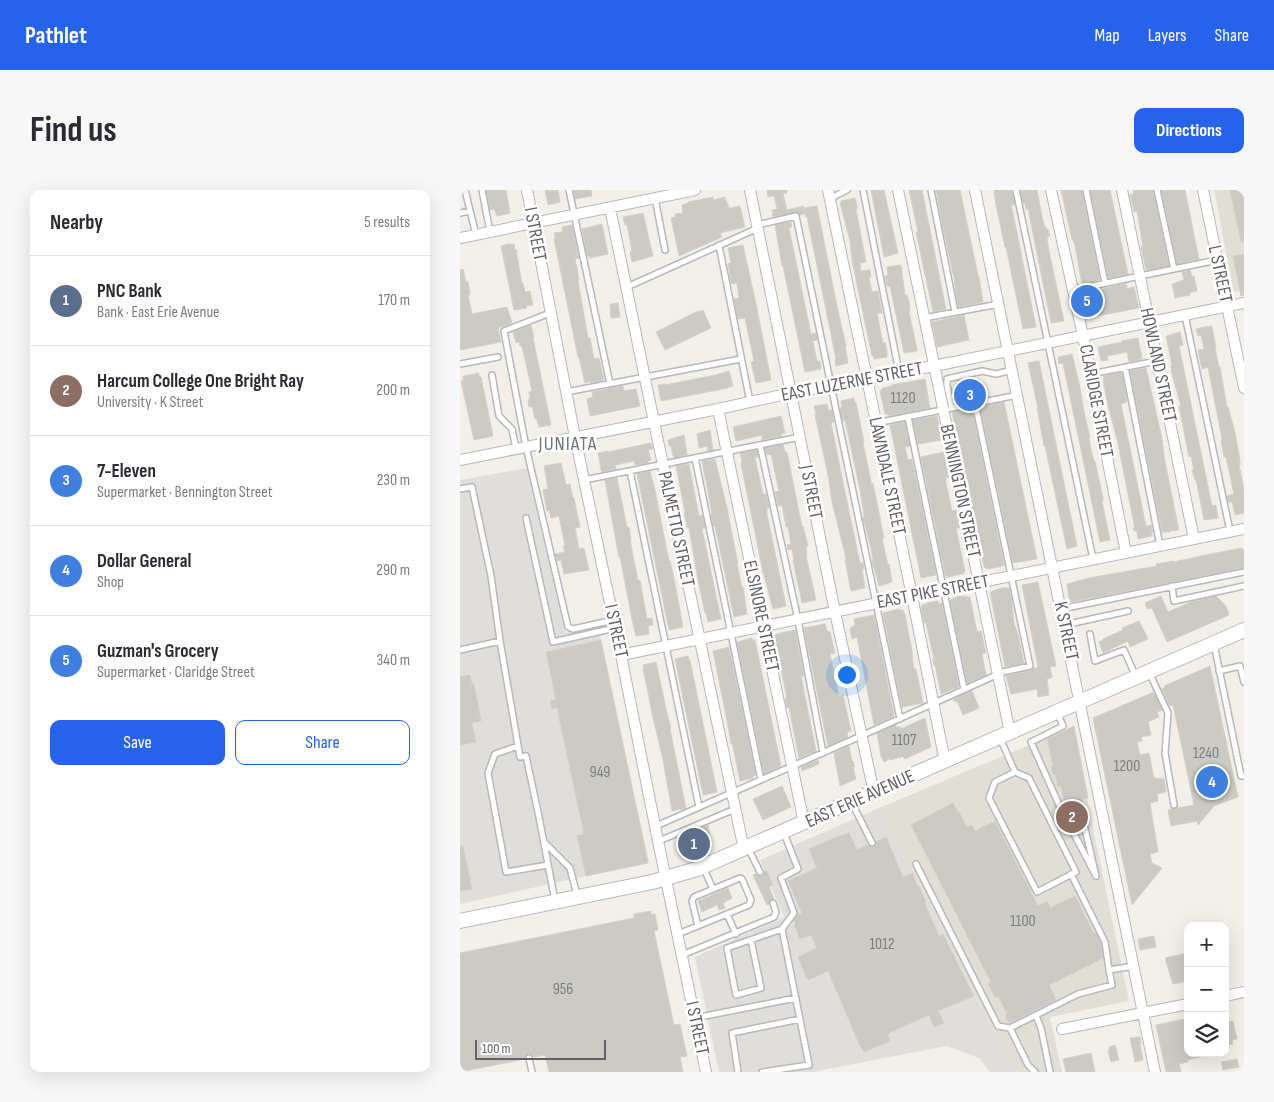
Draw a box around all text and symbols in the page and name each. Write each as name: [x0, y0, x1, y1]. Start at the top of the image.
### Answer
text: Pathlet: [25, 21, 87, 50]
text: Map: [1095, 25, 1120, 46]
text: Layers: [1148, 25, 1187, 46]
text: Share: [1215, 25, 1249, 46]
button: Directions: [1134, 108, 1244, 153]
text: Find us: [30, 109, 117, 152]
street label: I STREET: [518, 205, 552, 263]
text: Nearby: [50, 210, 103, 235]
text: 5 results: [364, 213, 410, 232]
street label: L STREET: [1203, 243, 1237, 305]
text: PNC Bank: [97, 280, 162, 303]
pin: 5: [1071, 282, 1103, 320]
text: 1: [63, 291, 69, 310]
text: 170 m: [378, 291, 410, 310]
text: Bank · East Erie Avenue: [97, 303, 220, 322]
street label: HOWLAND STREET: [1135, 306, 1181, 425]
street label: CLARIDGE STREET: [1074, 342, 1118, 460]
street label: EAST LUZERNE STREET: [779, 357, 925, 407]
text: Harcum College One Bright Ray: [97, 370, 304, 393]
pin: 3: [954, 376, 986, 414]
text: 2: [62, 381, 70, 400]
text: 200 m: [376, 381, 410, 400]
house number: 1120: [890, 389, 916, 408]
text: University · K Street: [97, 393, 203, 412]
street label: LAWNDALE STREET: [863, 415, 911, 537]
street label: BENNINGTON STREET: [935, 422, 985, 560]
district label: JUNIATA: [538, 432, 597, 456]
text: 7-Eleven: [97, 460, 156, 483]
street label: J STREET: [794, 462, 828, 521]
street label: PALMETTO STREET: [653, 469, 699, 589]
text: 3: [62, 471, 70, 490]
text: 230 m: [377, 471, 410, 490]
text: Supermarket · Bennington Street: [97, 483, 273, 502]
text: Dollar General: [97, 550, 191, 573]
street label: ELSINORE STREET: [738, 558, 784, 674]
text: 4: [62, 561, 70, 580]
text: 290 m: [376, 561, 410, 580]
street label: EAST PIKE STREET: [875, 570, 991, 614]
text: Shop: [97, 573, 124, 592]
street label: K STREET: [1049, 599, 1083, 663]
street label: I STREET: [599, 602, 633, 660]
text: Guzman's Grocery: [97, 640, 219, 663]
text: 5: [62, 651, 70, 670]
text: 340 m: [377, 651, 410, 670]
your location: [834, 662, 860, 688]
text: Supermarket · Claridge Street: [97, 663, 255, 682]
button: Save: [50, 720, 225, 765]
button: Share: [235, 720, 410, 765]
house number: 1107: [892, 731, 917, 750]
house number: 1240: [1193, 744, 1219, 763]
house number: 1200: [1114, 757, 1140, 776]
house number: 949: [590, 763, 610, 782]
pin: 4: [1196, 763, 1228, 801]
street label: EAST ERIE AVENUE: [802, 765, 918, 833]
pin: 2: [1056, 798, 1088, 836]
pin: 1: [678, 825, 710, 863]
house number: 1100: [1010, 912, 1036, 931]
map controls: [1184, 922, 1229, 1057]
button: +: [1184, 922, 1229, 967]
house number: 1012: [869, 935, 895, 954]
button: −: [1184, 967, 1229, 1012]
house number: 956: [553, 980, 573, 999]
street label: I STREET: [680, 999, 714, 1057]
button: layers: [1184, 1012, 1229, 1057]
scale bar: [475, 1037, 606, 1060]
text: 100 m: [482, 1040, 511, 1057]

